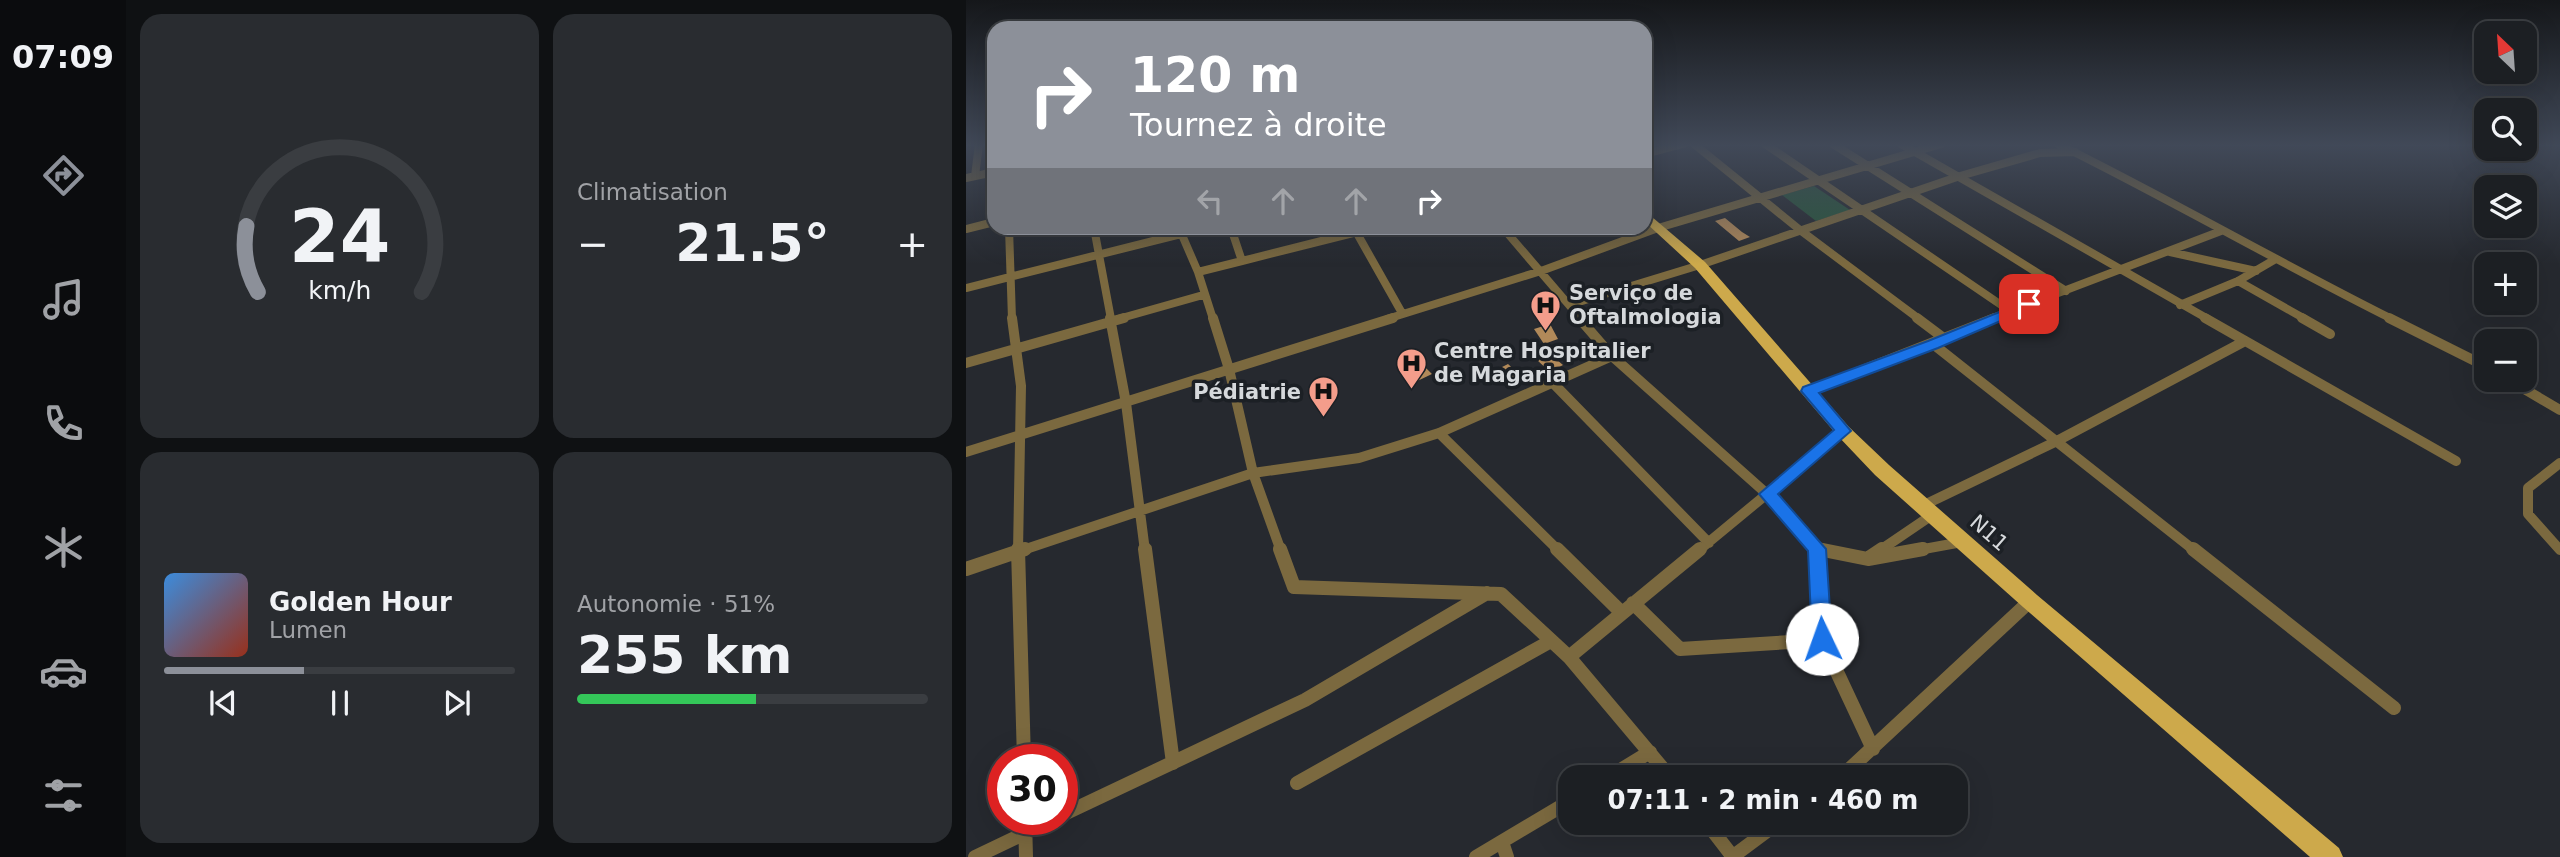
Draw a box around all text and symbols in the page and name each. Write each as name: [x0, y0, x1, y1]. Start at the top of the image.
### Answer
north arrow: [2474, 21, 2538, 84]
map controls: [2474, 21, 2537, 392]
text: 07:09: [12, 38, 114, 76]
text: 120 m: [1130, 47, 1300, 104]
icon: right: [1015, 49, 1106, 140]
button: search: [2474, 98, 2537, 161]
text: Tournez à droite: [1130, 106, 1387, 144]
icon: directions: [39, 151, 88, 200]
button: layers: [2474, 175, 2537, 238]
text: Climatisation: [577, 179, 728, 205]
icon: left: [1191, 182, 1229, 220]
icon: ahead: [1264, 182, 1302, 220]
icon: ahead: [1337, 182, 1375, 220]
icon: right: [1410, 182, 1448, 220]
text: 24: [289, 194, 390, 279]
text: 21.5°: [675, 213, 830, 273]
text: −: [577, 222, 609, 266]
text: +: [896, 222, 928, 266]
button: +: [2474, 252, 2537, 315]
pin: [1999, 274, 2059, 334]
icon: music: [39, 275, 88, 324]
text: km/h: [308, 276, 371, 305]
place label: Serviço de Oftalmologia: [1569, 281, 1722, 329]
icon: arrive: [2010, 285, 2048, 323]
hospital icon: Serviço de Oftalmologia: [1529, 288, 1563, 332]
button: −: [2474, 329, 2537, 392]
place label: Centre Hospitalier de Magaria: [1434, 339, 1651, 387]
hospital icon: Centre Hospitalier de Magaria: [1394, 346, 1428, 390]
hospital icon: Pédiatrie: [1307, 375, 1341, 419]
place label: Pédiatrie: [1193, 380, 1301, 404]
icon: phone: [39, 399, 88, 448]
street label: N11: [1965, 510, 2013, 556]
icon: climate: [39, 523, 88, 572]
text: Golden Hour: [269, 587, 452, 617]
text: Autonomie · 51%: [577, 591, 775, 617]
position arrow: [1785, 602, 1859, 676]
text: Lumen: [269, 617, 347, 643]
text: 255 km: [577, 625, 792, 685]
icon: car: [39, 647, 88, 696]
icon: previous: [204, 684, 242, 722]
icon: pause: [321, 684, 359, 722]
icon: next: [438, 684, 476, 722]
speed limit sign: 30: [987, 744, 1078, 835]
icon: filters: [39, 771, 88, 820]
text: 07:11 · 2 min · 460 m: [1608, 785, 1918, 815]

